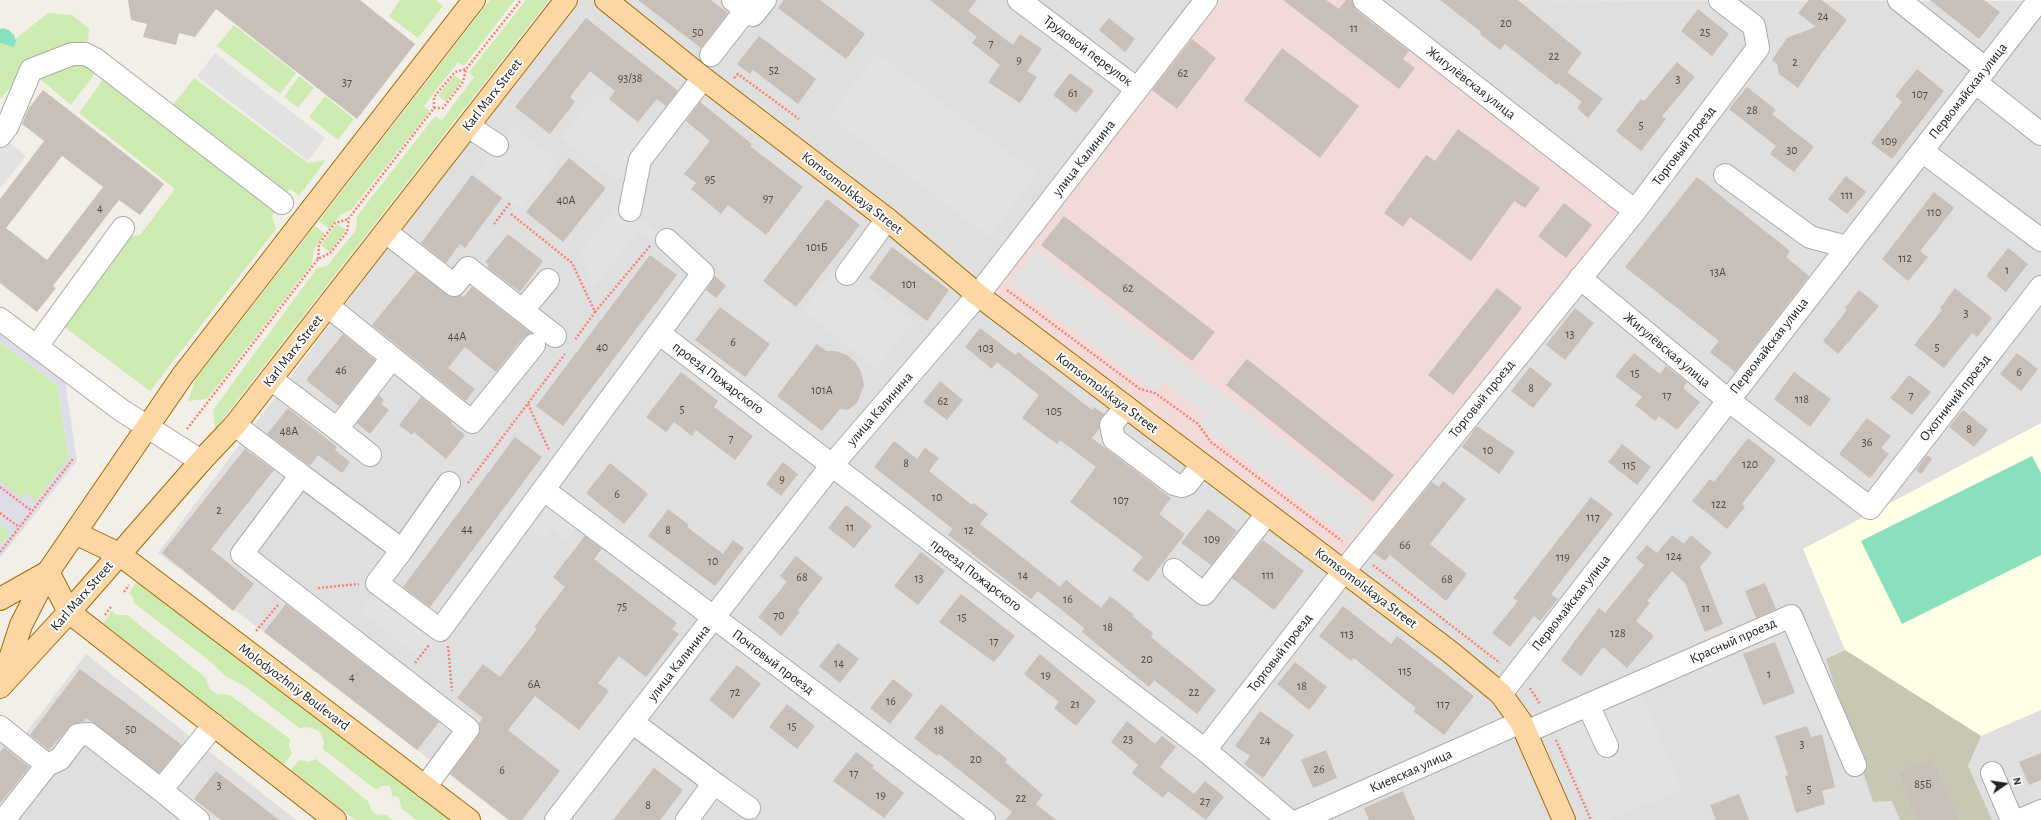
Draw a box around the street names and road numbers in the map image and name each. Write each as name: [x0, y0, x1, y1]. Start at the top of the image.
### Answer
street label: Трудовой переулок: [1040, 12, 1136, 90]
street label: Первомайская улица: [1925, 39, 2011, 143]
street label: Жигулёвская улица: [1423, 43, 1519, 123]
street label: Karl Marx Street: [459, 55, 525, 135]
street label: Торговый проезд: [1649, 103, 1719, 189]
street label: улица Калинина: [1049, 116, 1119, 200]
street label: Komsomolskaya Street: [798, 148, 906, 238]
street label: Первомайская улица: [1726, 294, 1812, 398]
street label: Жигулёвская улица: [1620, 309, 1714, 391]
street label: Karl Marx Street: [260, 311, 326, 391]
street label: проезд Пожарского: [669, 338, 767, 418]
street label: Komsomolskaya Street: [1053, 349, 1161, 437]
street label: Охотничий проезд: [1916, 351, 1994, 445]
street label: Торговый проезд: [1445, 357, 1519, 441]
street label: улица Калинина: [843, 369, 917, 449]
street label: проезд Пожарского: [927, 535, 1025, 615]
street label: Komsomolskaya Street: [1312, 544, 1420, 632]
street label: Первомайская улица: [1528, 551, 1614, 655]
street label: Karl Marx Street: [47, 558, 117, 634]
street label: Торговый проезд: [1244, 610, 1316, 696]
street label: Красный проезд: [1687, 614, 1779, 668]
street label: улица Калинина: [644, 621, 714, 705]
street label: Почтовый проезд: [729, 626, 817, 698]
street label: Molodyozhniy Boulevard: [235, 640, 353, 734]
street label: Киевская улица: [1367, 745, 1455, 797]

